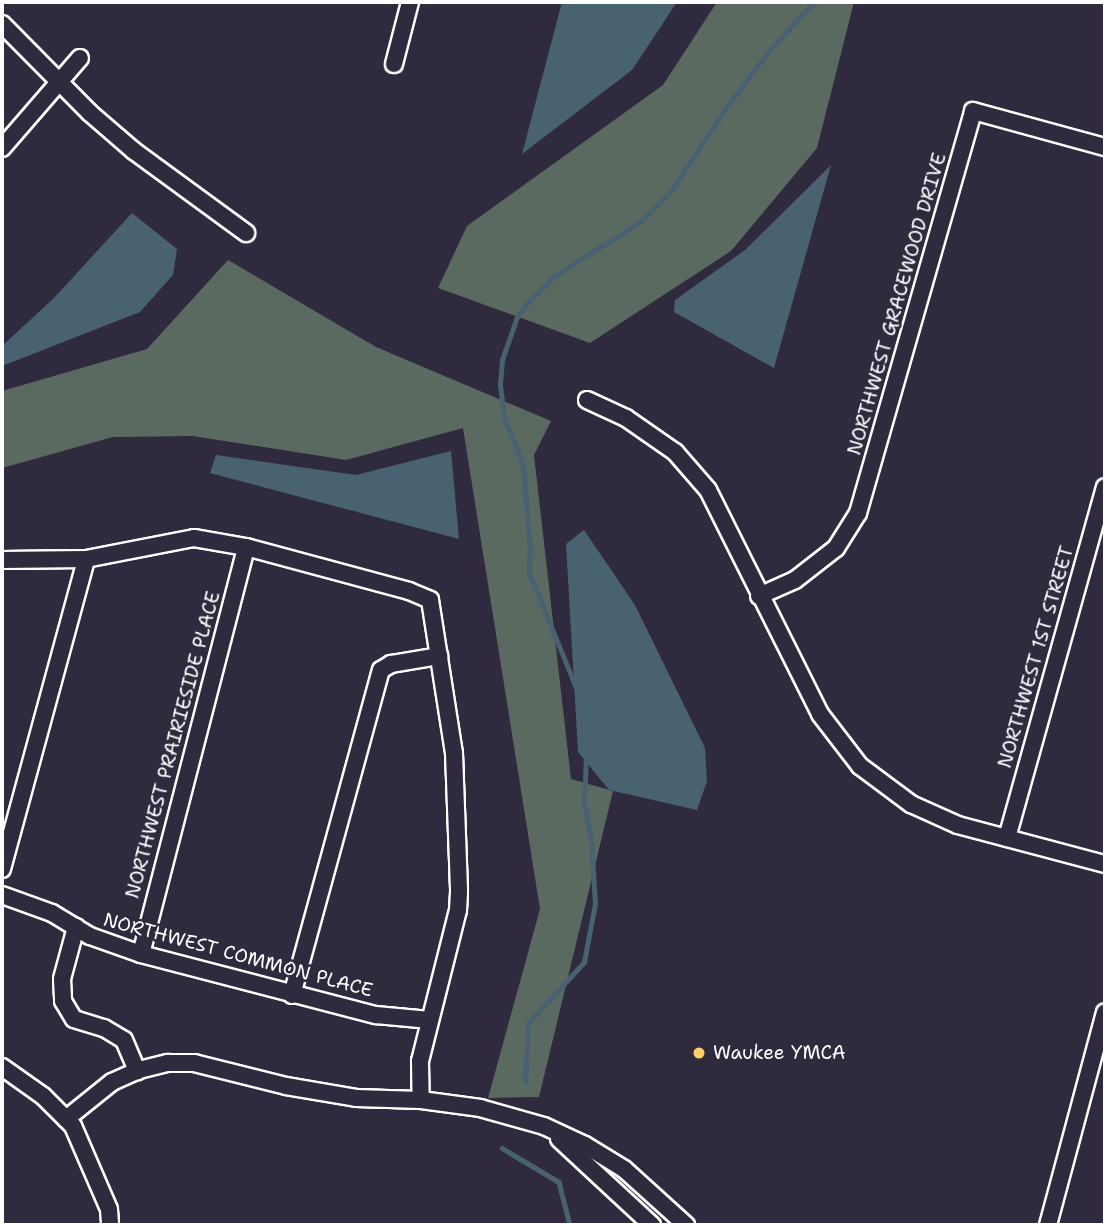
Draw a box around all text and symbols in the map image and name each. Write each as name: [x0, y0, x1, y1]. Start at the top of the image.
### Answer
street label: NORTHWEST GRACEWOOD DRIVE: [843, 150, 951, 458]
street label: NORTHWEST 1ST STREET: [993, 543, 1079, 771]
street label: NORTHWEST PRAIRIESIDE PLACE: [121, 589, 225, 901]
street label: NORTHWEST COMMON PLACE: [101, 908, 375, 1002]
place label: Waukee YMCA: [713, 1042, 846, 1064]
marker: Waukee YMCA: [691, 1045, 707, 1061]

